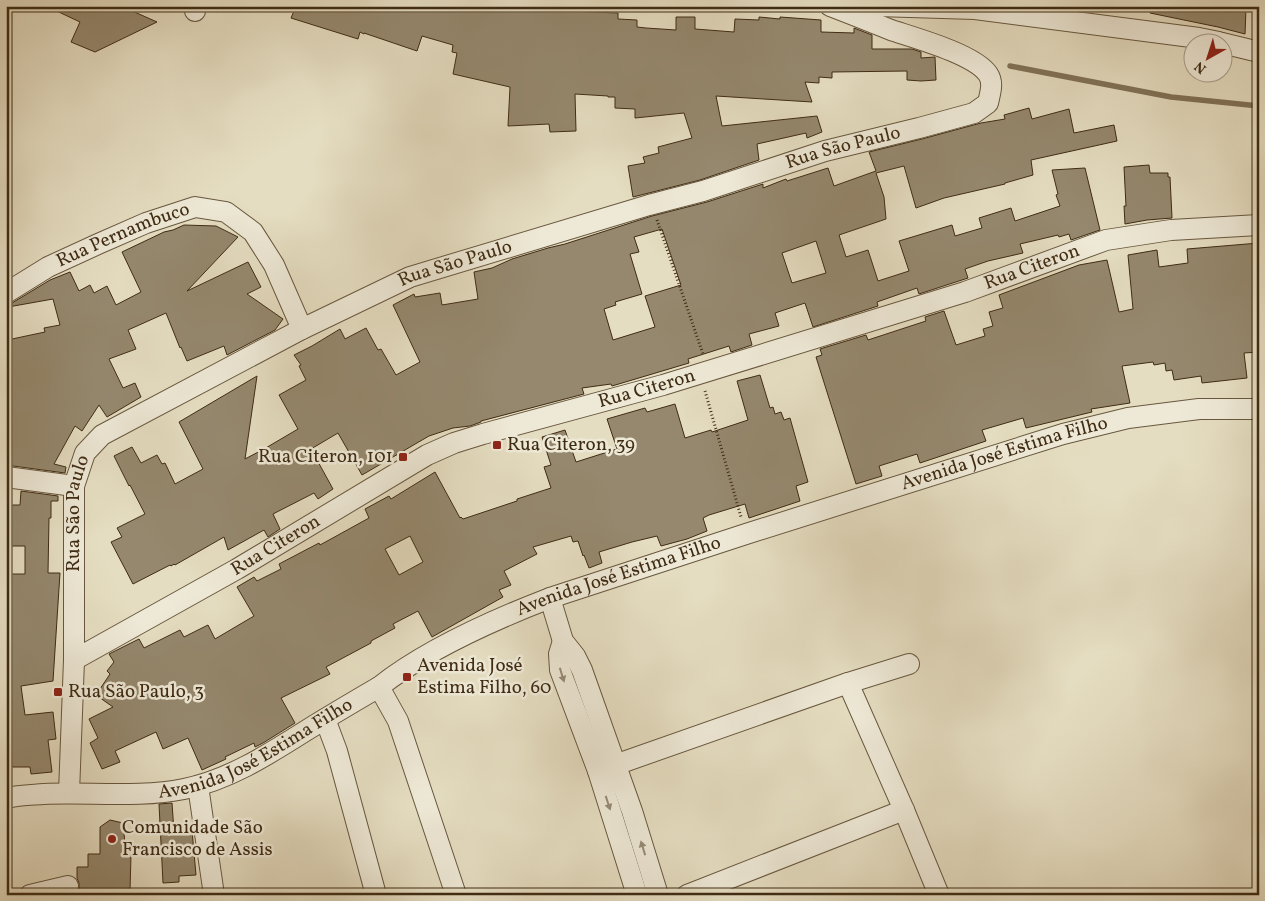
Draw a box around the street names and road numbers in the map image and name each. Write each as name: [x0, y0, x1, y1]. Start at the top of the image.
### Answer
street label: Rua São Paulo: [782, 120, 903, 176]
street label: Rua Pernambuco: [52, 197, 193, 274]
street label: Rua São Paulo: [394, 234, 515, 294]
street label: Rua Citeron: [980, 238, 1083, 297]
street label: Rua Citeron: [595, 363, 699, 415]
street label: Avenida José Estima Filho: [898, 410, 1110, 497]
street label: Rua São Paulo: [60, 452, 96, 572]
street label: Rua Citeron: [226, 509, 325, 583]
street label: Avenida José Estima Filho: [513, 530, 724, 623]
street label: Avenida José Estima Filho: [157, 692, 358, 806]

